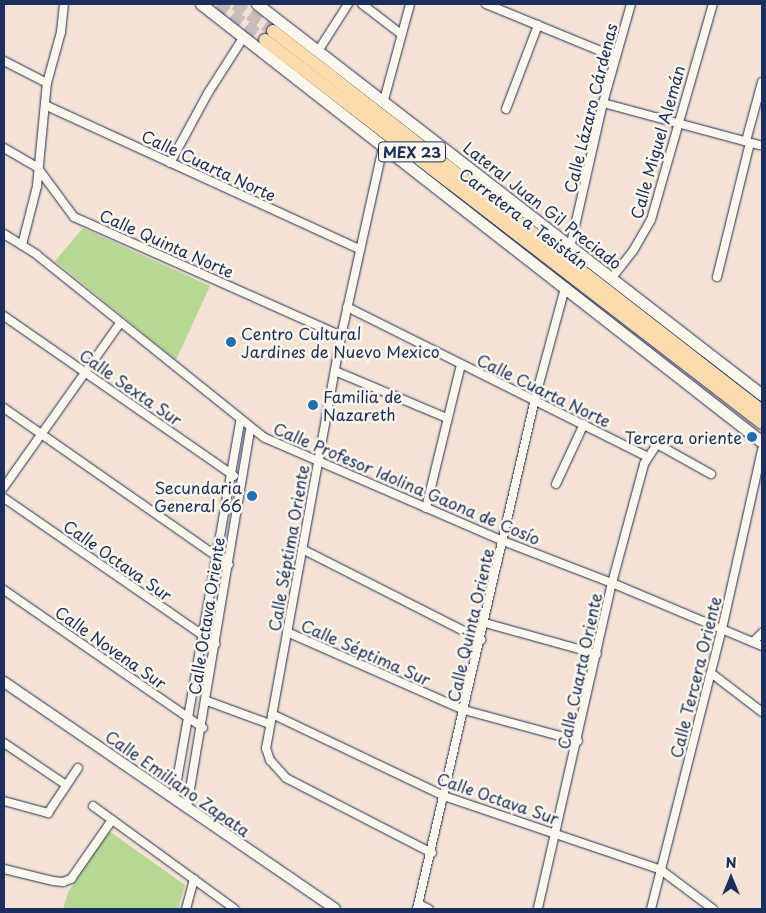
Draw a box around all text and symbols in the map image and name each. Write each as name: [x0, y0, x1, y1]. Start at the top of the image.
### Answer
street label: Calle Lázaro Cárdenas: [560, 22, 620, 194]
street label: Calle Miguel Alemán: [626, 63, 688, 221]
street label: Calle Cuarta Norte: [137, 125, 281, 205]
street label: Lateral Juan Gil Preciado: [460, 137, 626, 273]
road number: MEX 23: [377, 140, 447, 164]
street label: Carretera a Tesistán: [456, 163, 592, 273]
street label: Calle Quinta Norte: [97, 205, 237, 281]
place label: Centro Cultural Jardines de Nuevo Mexico: [241, 323, 441, 361]
marker: Centro Cultural Jardines de Nuevo Mexico: [225, 336, 237, 348]
street label: Calle Sexta Sur: [77, 345, 185, 429]
street label: Calle Cuarta Norte: [473, 349, 615, 431]
place label: Familia de Nazareth: [323, 386, 402, 424]
marker: Familia de Nazareth: [307, 399, 319, 411]
street label: Calle Profesor Idolina Gaona de Cosío: [269, 417, 545, 549]
place label: Tercera oriente: [624, 427, 742, 447]
marker: Tercera oriente: [746, 431, 758, 443]
street label: Calle Séptima Oriente: [264, 462, 312, 634]
place label: Secundaria General 66: [154, 477, 242, 515]
marker: Secundaria General 66: [246, 490, 258, 502]
street label: Calle Octava Sur: [59, 515, 177, 605]
street label: Calle Octava Oriente: [184, 535, 228, 697]
street label: Calle Quinta Oriente: [443, 546, 497, 704]
street label: Calle Cuarta Oriente: [553, 590, 605, 752]
street label: Calle Tercera Oriente: [666, 594, 724, 760]
street label: Calle Novena Sur: [51, 601, 171, 693]
street label: Calle Séptima Sur: [298, 615, 434, 689]
street label: Calle Emiliano Zapata: [102, 726, 254, 840]
street label: Calle Octava Sur: [434, 768, 562, 828]
text: N: [725, 852, 737, 873]
north arrow: [706, 853, 756, 903]

